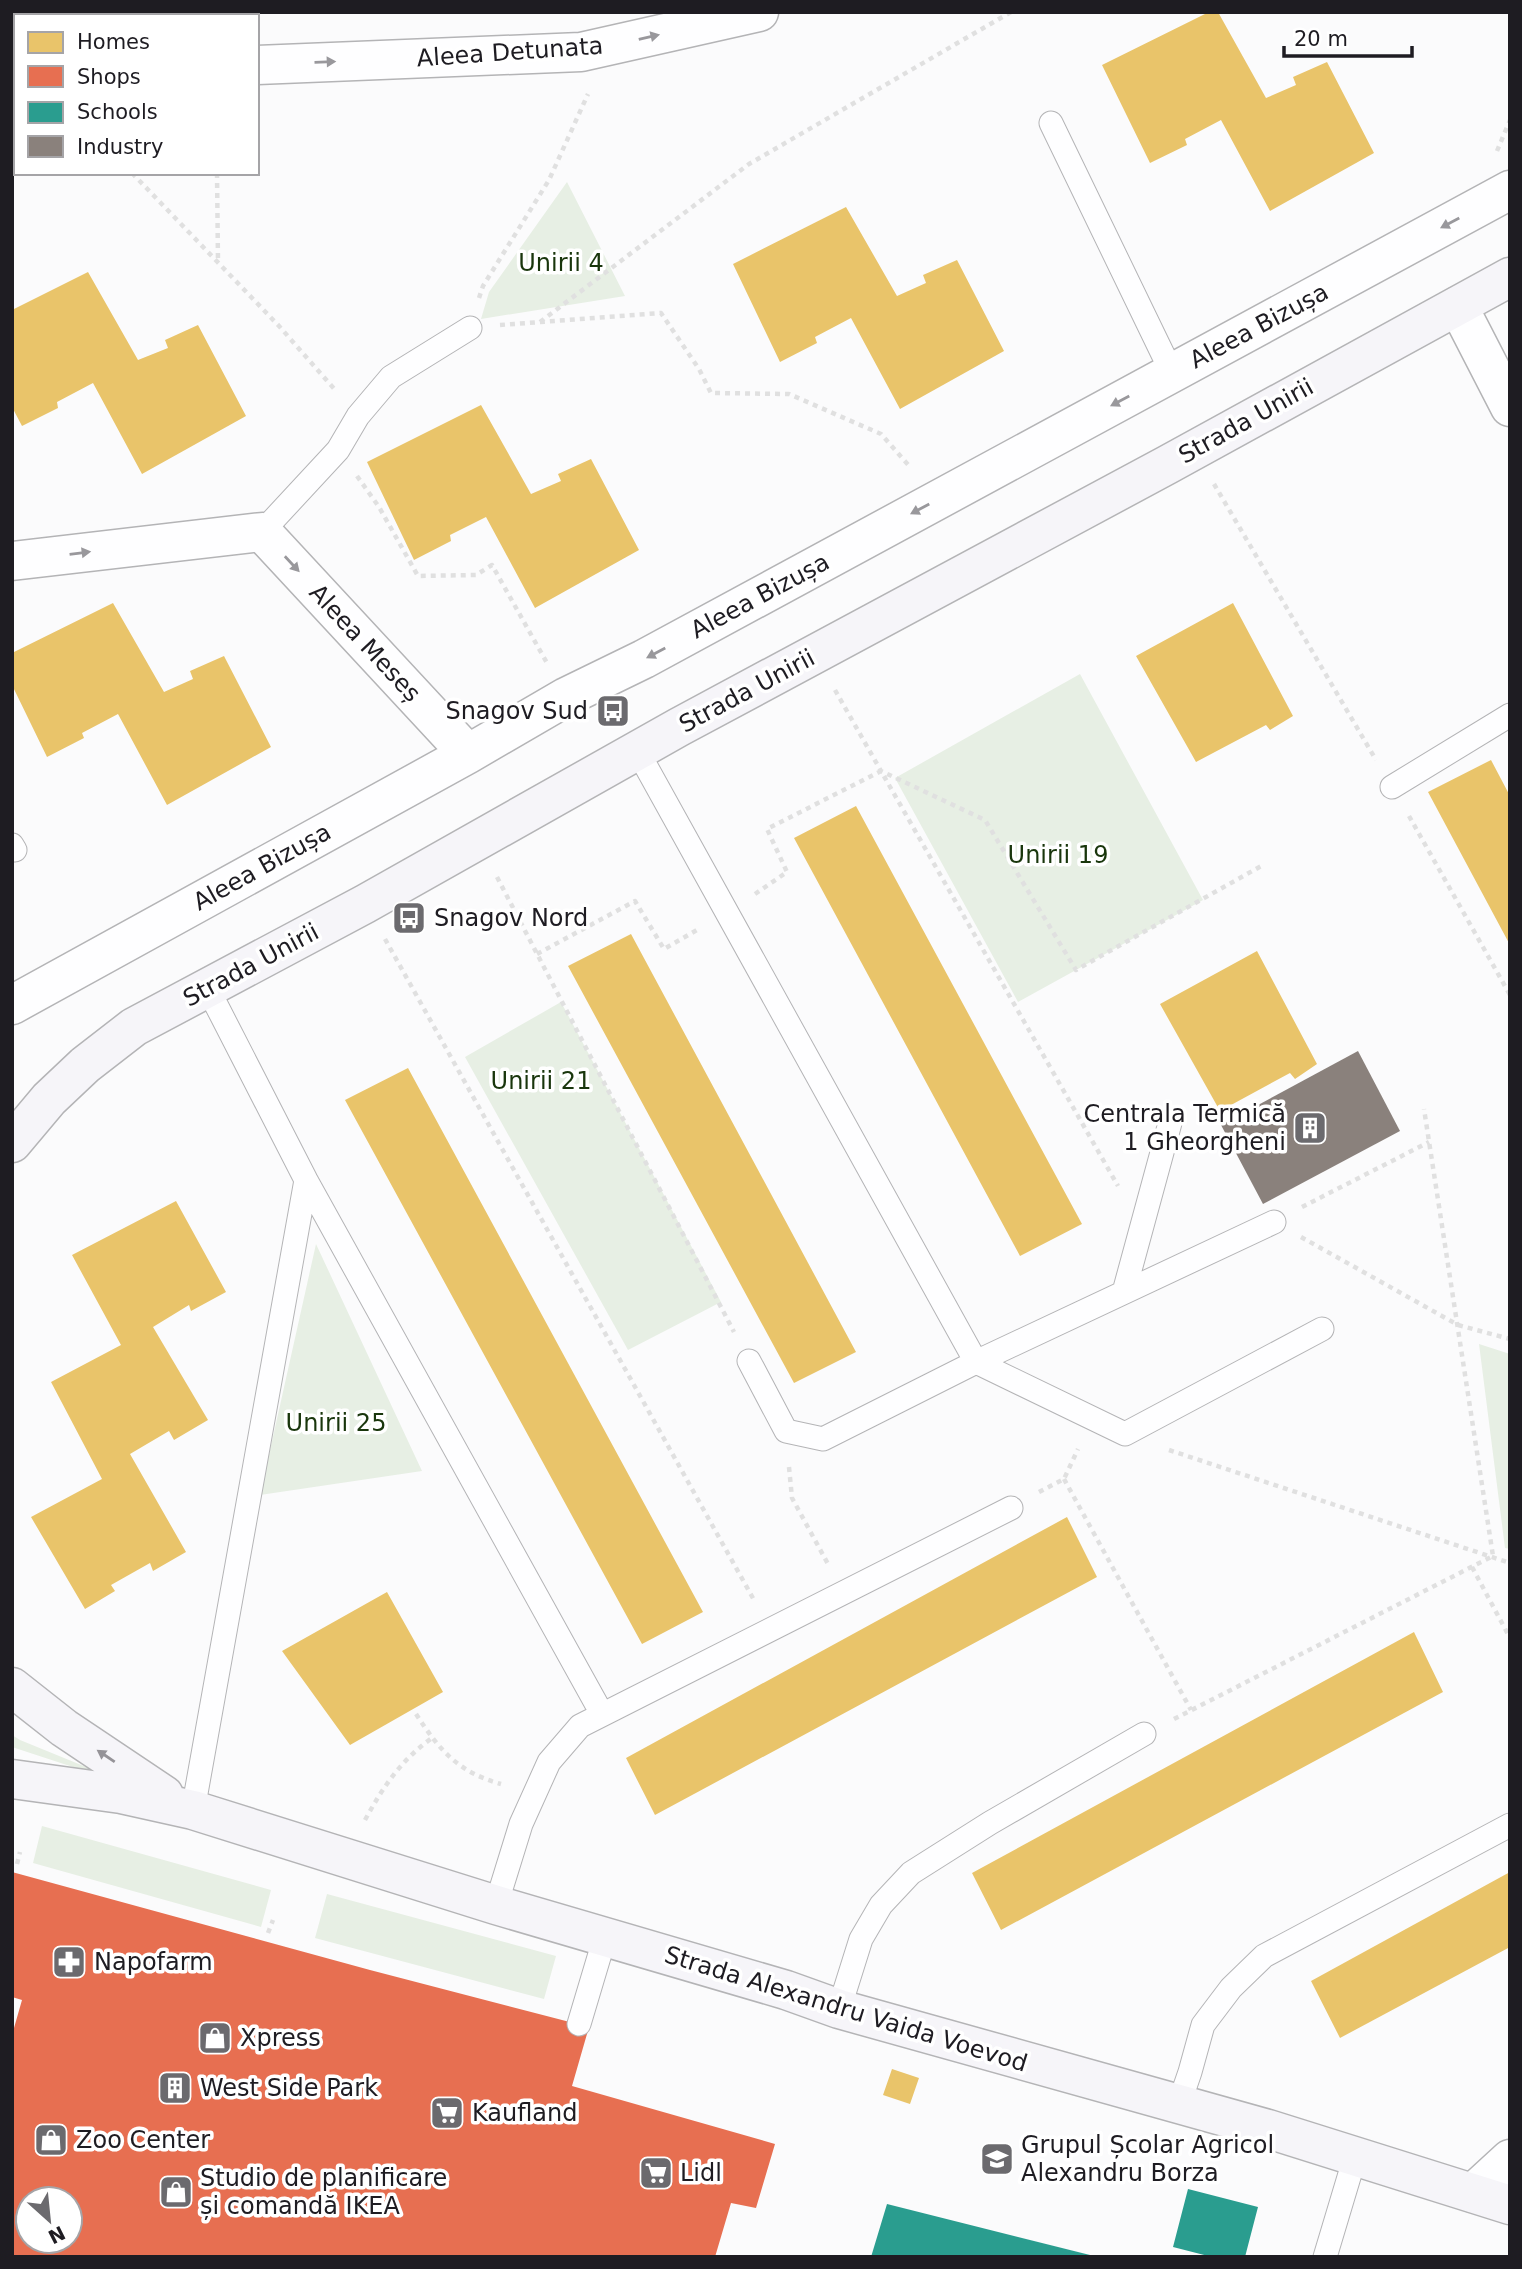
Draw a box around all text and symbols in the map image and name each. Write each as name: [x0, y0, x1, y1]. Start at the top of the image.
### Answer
legend: [14, 14, 259, 175]
scale bar: [1284, 14, 1412, 58]
text: 20 m: [1294, 27, 1348, 51]
text: Homes: [77, 30, 150, 54]
one-way arrow: [638, 31, 660, 42]
street label: Aleea Detunata: [416, 32, 604, 72]
one-way arrow: [315, 57, 337, 68]
text: Shops: [77, 65, 141, 89]
text: Schools: [77, 100, 158, 124]
text: Industry: [77, 135, 163, 159]
one-way arrow: [1440, 217, 1460, 229]
park label: Unirii 4: [518, 249, 604, 277]
street label: Aleea Bizușa: [1185, 278, 1333, 374]
street label: Strada Unirii: [1174, 373, 1318, 469]
one-way arrow: [1111, 395, 1130, 407]
one-way arrow: [910, 503, 930, 515]
one-way arrow: [69, 548, 91, 559]
street label: Aleea Bizușa: [686, 548, 834, 644]
one-way arrow: [284, 555, 300, 572]
street label: Aleea Meseș: [304, 579, 426, 707]
street label: Strada Unirii: [674, 644, 820, 738]
one-way arrow: [645, 646, 665, 658]
bus stop icon: Snagov Sud: [594, 692, 632, 730]
place label: Snagov Sud: [445, 697, 588, 725]
street label: Aleea Bizușa: [188, 818, 336, 916]
park label: Unirii 19: [1008, 841, 1108, 869]
bus stop icon: Snagov Nord: [390, 899, 428, 937]
place label: Snagov Nord: [434, 904, 588, 932]
street label: Strada Unirii: [178, 918, 324, 1012]
park label: Unirii 21: [491, 1067, 591, 1095]
place label: Centrala Termică 1 Gheorgheni: [1084, 1100, 1286, 1156]
building icon: Centrala Termică 1 Gheorgheni: [1291, 1109, 1329, 1147]
park label: Unirii 25: [286, 1409, 386, 1437]
one-way arrow: [97, 1749, 115, 1763]
street label: Strada Alexandru Vaida Voevod: [661, 1940, 1031, 2078]
pharmacy icon: Napofarm: [50, 1943, 88, 1981]
place label: Napofarm: [94, 1948, 213, 1976]
shop icon: Xpress: [196, 2019, 234, 2057]
place label: Xpress: [240, 2024, 321, 2052]
building icon: West Side Park: [156, 2069, 194, 2107]
place label: West Side Park: [200, 2074, 378, 2102]
supermarket icon: Kaufland: [428, 2094, 466, 2132]
place label: Kaufland: [472, 2099, 578, 2127]
shop icon: Zoo Center: [32, 2121, 70, 2159]
place label: Zoo Center: [76, 2126, 210, 2154]
place label: Grupul Școlar Agricol Alexandru Borza: [1021, 2131, 1274, 2187]
school or university icon: Grupul Școlar Agricol Alexandru Borza: [978, 2140, 1016, 2178]
supermarket icon: Lidl: [637, 2154, 675, 2192]
place label: Lidl: [680, 2159, 722, 2187]
place label: Studio de planificare și comandă IKEA: [200, 2164, 447, 2220]
shop icon: Studio de planificare și comandă IKEA: [157, 2173, 195, 2211]
north arrow: [14, 2185, 84, 2255]
text: N: [45, 2222, 69, 2249]

